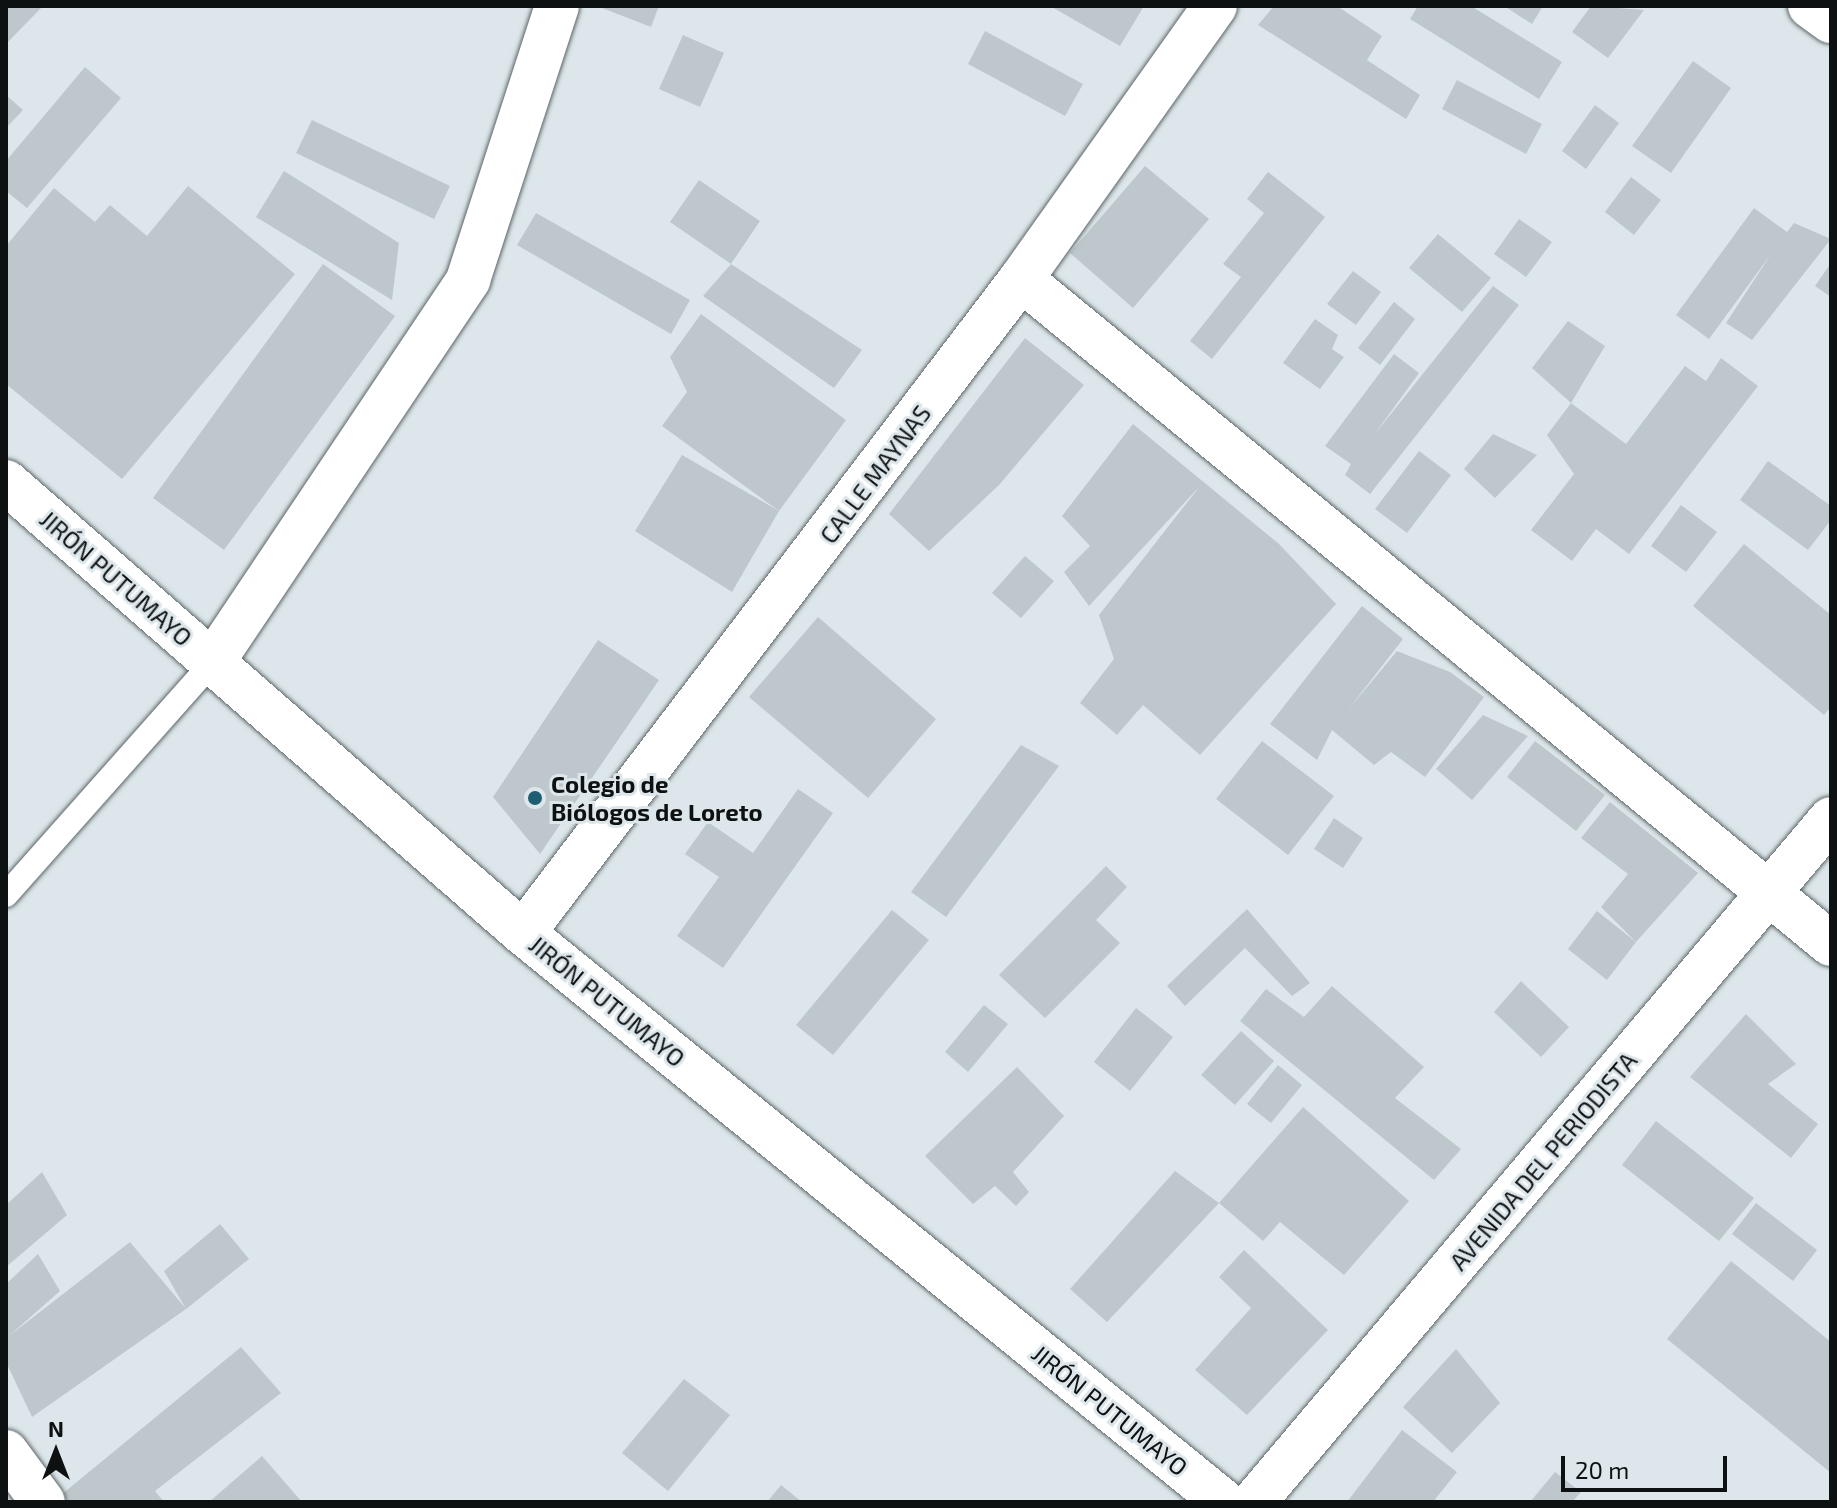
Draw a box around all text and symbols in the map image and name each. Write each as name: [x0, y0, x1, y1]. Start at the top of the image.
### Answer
street label: CALLE MAYNAS: [814, 399, 936, 549]
street label: JIRÓN PUTUMAYO: [34, 504, 198, 652]
place label: Colegio de Biólogos de Loreto: [551, 770, 763, 826]
marker: Colegio de Biólogos de Loreto: [526, 789, 544, 807]
street label: JIRÓN PUTUMAYO: [523, 930, 691, 1072]
street label: AVENIDA DEL PERIODISTA: [1443, 1046, 1643, 1276]
street label: JIRÓN PUTUMAYO: [1026, 1339, 1194, 1481]
north arrow: [16, 1412, 96, 1492]
text: N: [48, 1415, 64, 1441]
scale bar: [1565, 1440, 1731, 1490]
text: 20 m: [1575, 1455, 1629, 1484]

